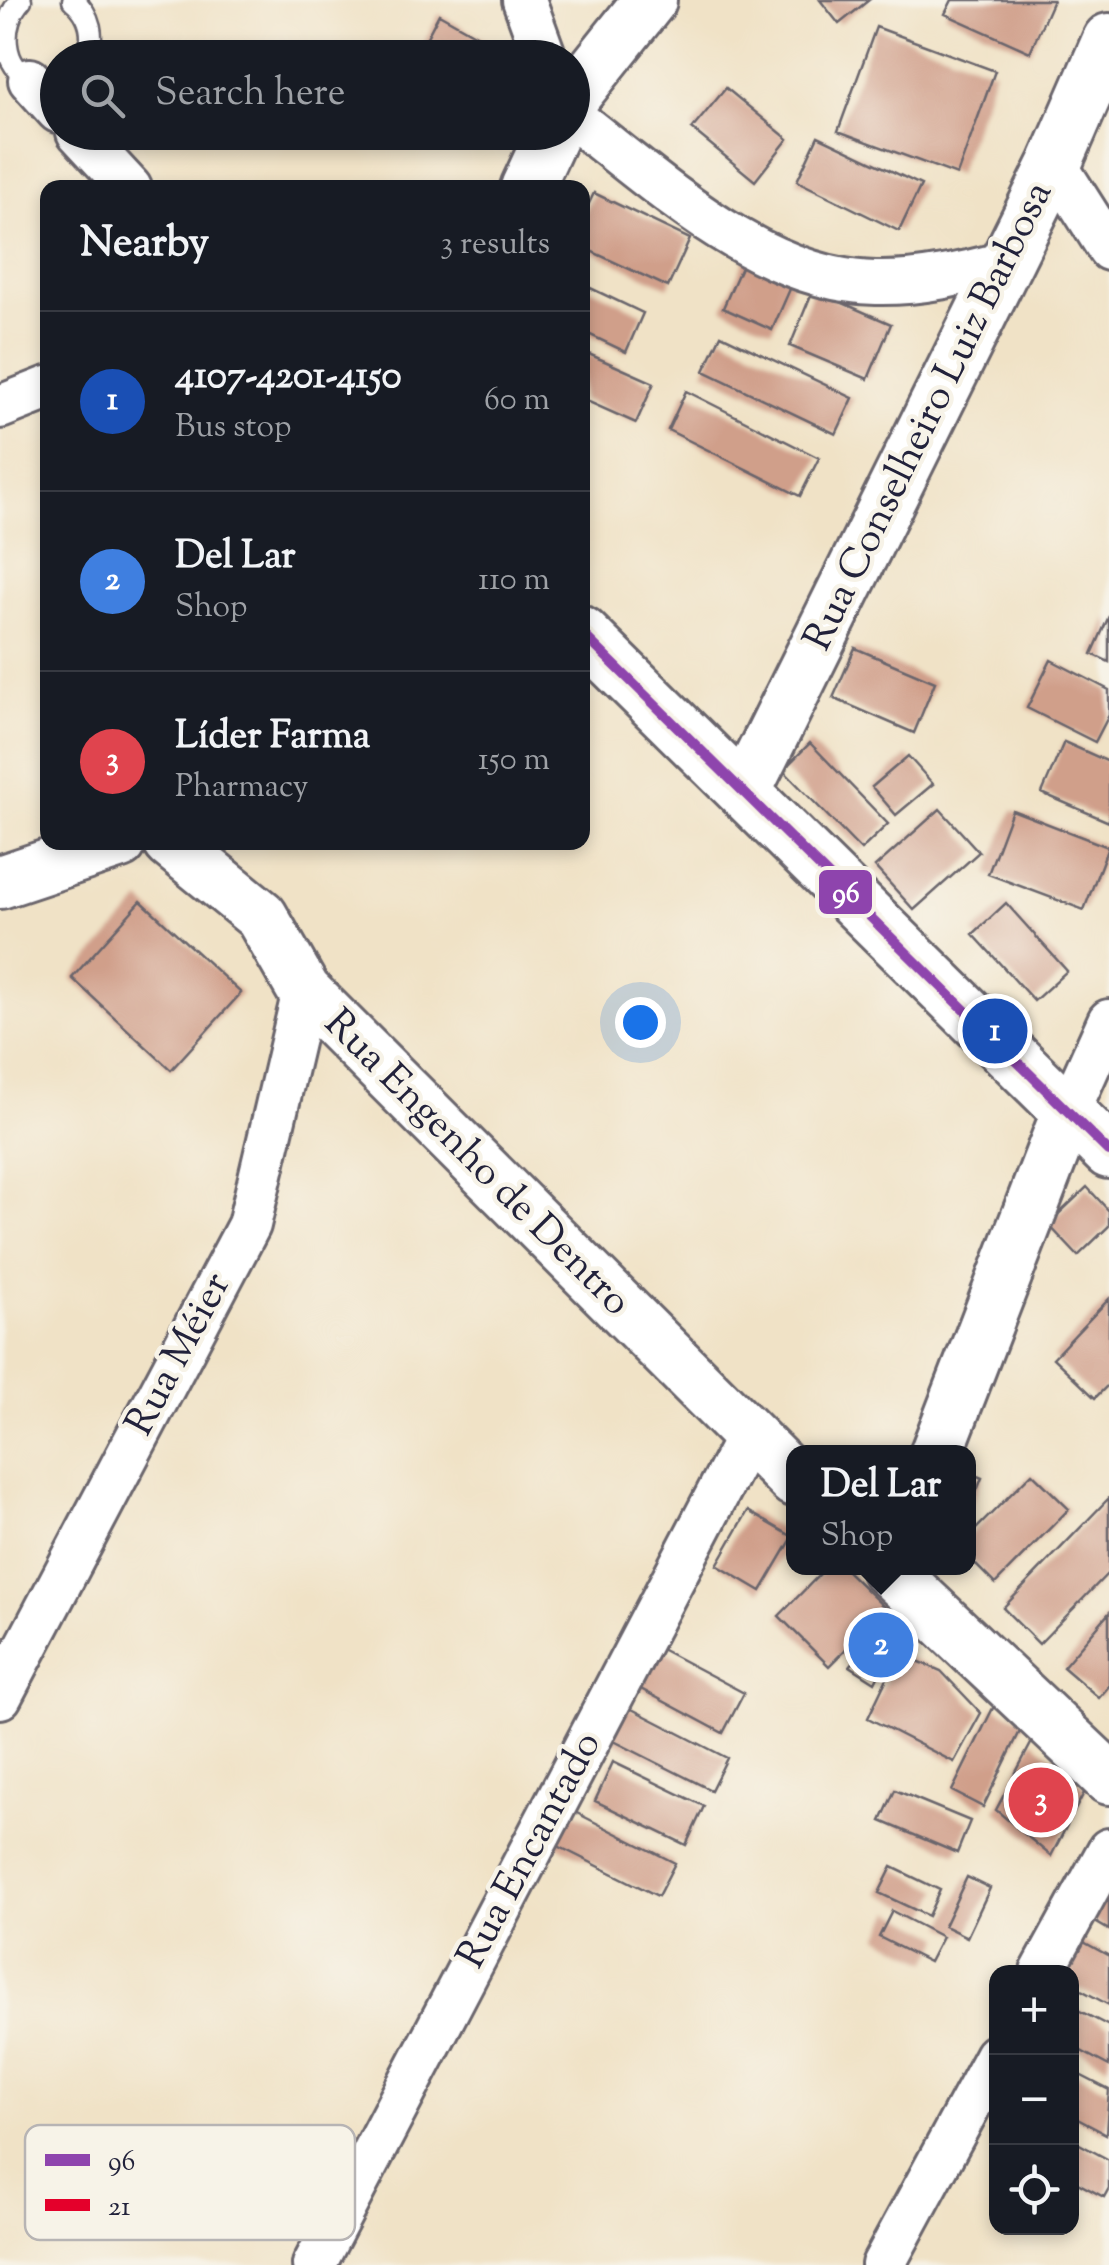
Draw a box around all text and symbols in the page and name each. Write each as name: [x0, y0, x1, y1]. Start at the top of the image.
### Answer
search box: [40, 40, 590, 150]
icon: search: [75, 68, 130, 123]
text: Search here: [155, 68, 346, 122]
street label: Rua Conselheiro Luiz Barbosa: [791, 173, 1069, 661]
text: Nearby: [80, 215, 209, 275]
text: 3 results: [440, 222, 550, 268]
text: 4107-4201-4150: [175, 351, 402, 405]
text: 1: [107, 378, 118, 424]
text: 60 m: [484, 378, 550, 424]
text: Bus stop: [175, 405, 291, 451]
text: Del Lar: [175, 531, 295, 585]
text: 2: [105, 558, 120, 604]
text: 110 m: [478, 558, 550, 604]
text: Shop: [175, 585, 247, 631]
text: Líder Farma: [175, 711, 370, 765]
text: 3: [106, 738, 119, 784]
text: 150 m: [478, 738, 550, 784]
text: Pharmacy: [175, 765, 308, 811]
line badge: 96: [817, 868, 874, 916]
text: 96: [832, 875, 860, 915]
pin: 1: [962, 994, 1028, 1068]
your location: [615, 997, 666, 1048]
street label: Rua Engenho de Dentro: [310, 998, 642, 1330]
street label: Rua Méier: [113, 1263, 247, 1447]
popup: [786, 1445, 976, 1575]
text: Del Lar: [821, 1460, 941, 1514]
text: Shop: [821, 1514, 893, 1560]
pin: 2: [848, 1608, 914, 1682]
street label: Rua Encantado: [445, 1723, 617, 1979]
pin: 3: [1008, 1762, 1074, 1838]
map controls: [989, 1965, 1079, 2235]
button: +: [989, 1965, 1079, 2055]
button: −: [989, 2055, 1079, 2145]
legend: [25, 2125, 355, 2240]
text: 96: [108, 2143, 136, 2183]
button: locate: [989, 2145, 1079, 2235]
text: 21: [108, 2188, 131, 2228]

